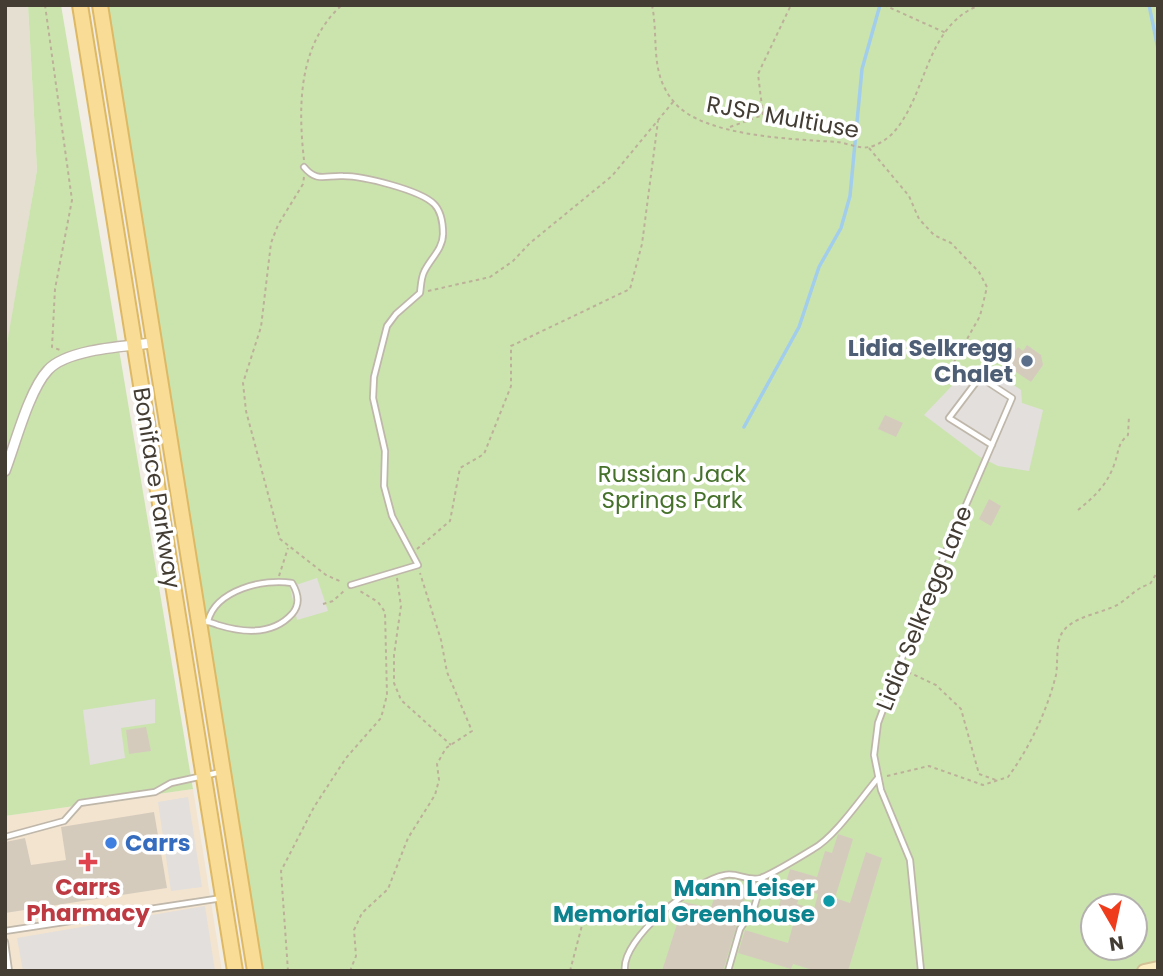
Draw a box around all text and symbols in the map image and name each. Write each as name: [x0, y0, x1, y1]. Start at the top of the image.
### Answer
street label: RJSP Multiuse: [704, 88, 862, 146]
place label: Lidia Selkregg Chalet: [848, 332, 1013, 390]
marker: Lidia Selkregg Chalet: [1019, 353, 1035, 369]
street label: Boniface Parkway: [125, 385, 189, 591]
park label: Russian Jack Springs Park: [598, 458, 746, 516]
street label: Lidia Selkregg Lane: [868, 501, 980, 715]
place label: Carrs: [125, 827, 191, 859]
marker: Carrs: [103, 835, 119, 851]
marker: Carrs Pharmacy: [80, 854, 96, 870]
place label: Carrs Pharmacy: [26, 871, 150, 929]
place label: Mann Leiser Memorial Greenhouse: [553, 872, 815, 930]
north arrow: [1079, 892, 1149, 962]
marker: Mann Leiser Memorial Greenhouse: [821, 893, 837, 909]
text: N: [1107, 929, 1126, 958]

